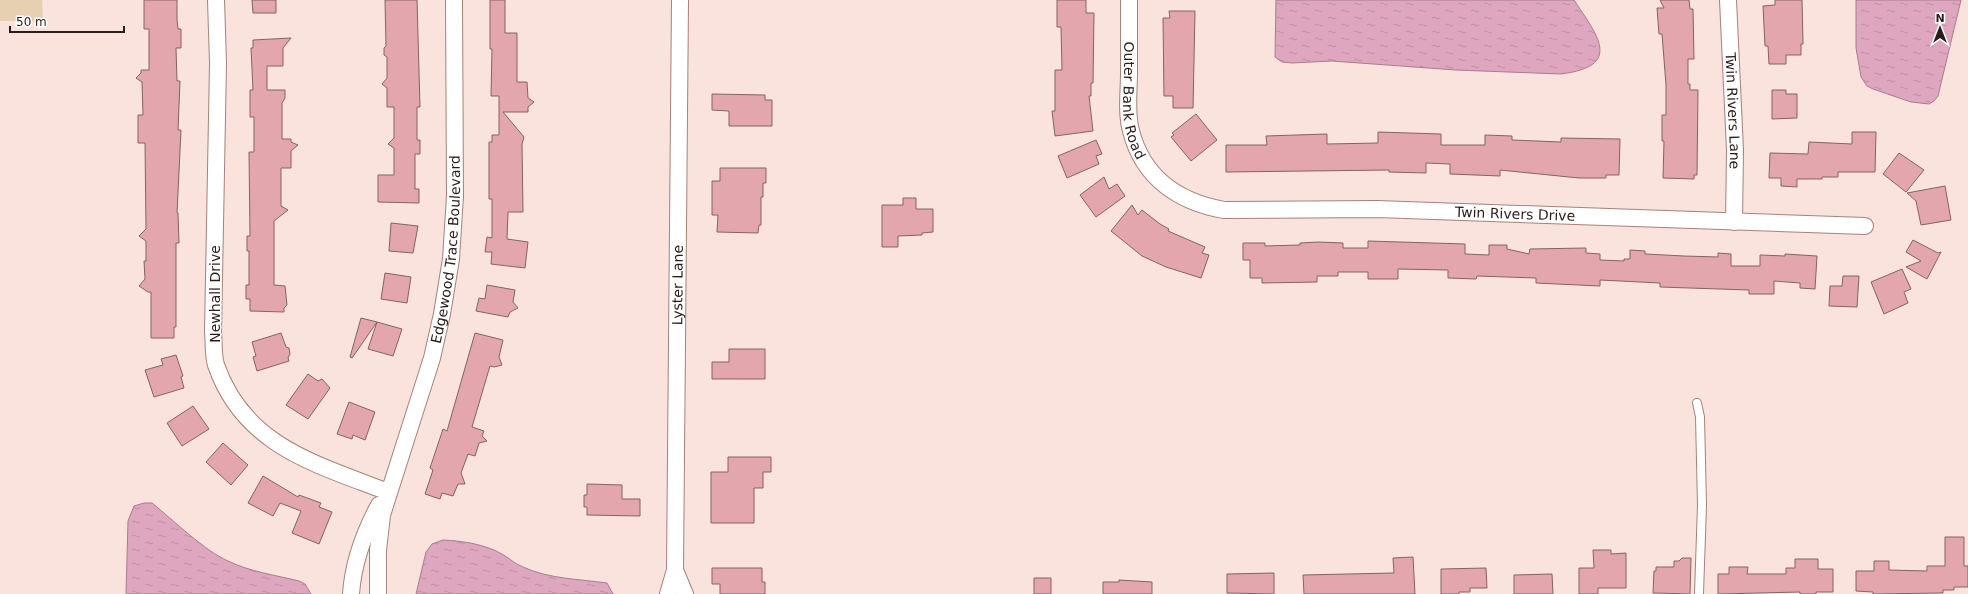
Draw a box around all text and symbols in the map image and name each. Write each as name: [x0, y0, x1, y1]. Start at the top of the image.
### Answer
scale bar: [10, 8, 124, 34]
north arrow: [1920, 8, 1960, 48]
text: N: [1935, 12, 1945, 25]
text: 50 m: [16, 15, 47, 29]
street label: Outer Bank Road: [1120, 42, 1149, 162]
street label: Twin Rivers Lane: [1722, 51, 1743, 169]
street label: Edgewood Trace Boulevard: [428, 155, 463, 345]
street label: Twin Rivers Drive: [1454, 204, 1575, 224]
street label: Newhall Drive: [207, 245, 223, 343]
street label: Lyster Lane: [669, 245, 686, 325]

